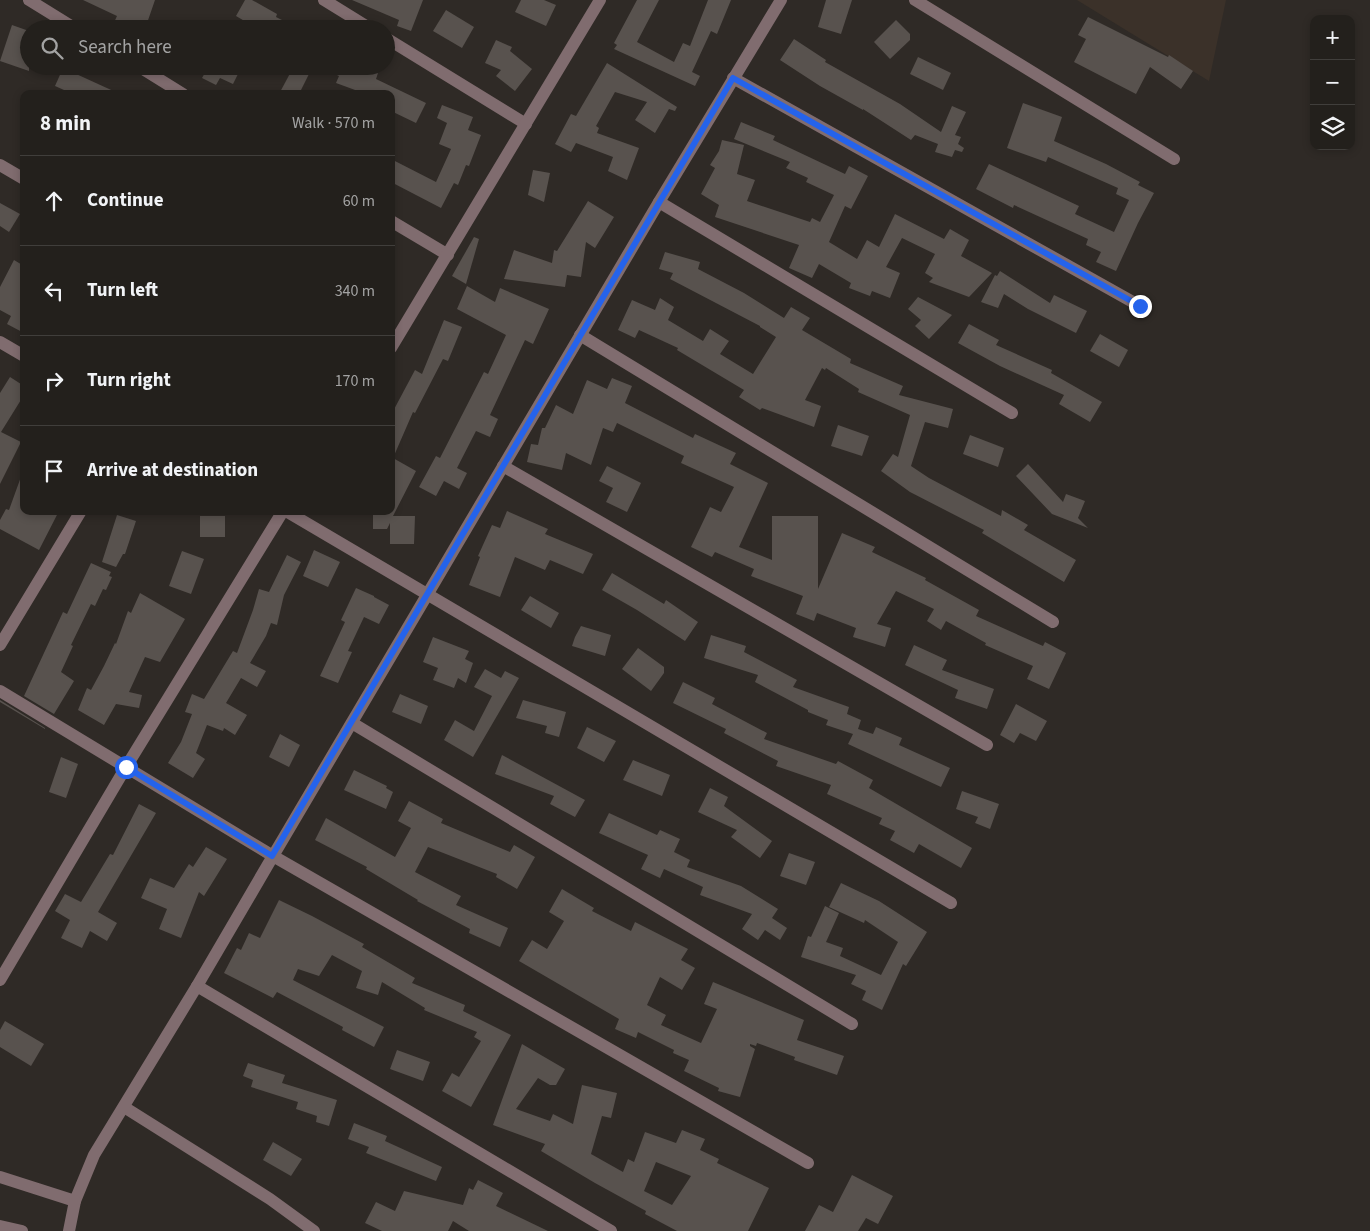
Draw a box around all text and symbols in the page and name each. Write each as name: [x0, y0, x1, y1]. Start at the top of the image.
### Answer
map controls: [1310, 15, 1355, 150]
button: +: [1310, 15, 1355, 60]
search box: [20, 20, 395, 75]
icon: search: [38, 34, 66, 62]
text: Search here: [78, 34, 172, 61]
button: −: [1310, 60, 1355, 105]
button: layers: [1310, 105, 1355, 150]
text: 8 min: [40, 108, 91, 138]
text: Walk · 570 m: [292, 112, 375, 134]
icon: ahead: [40, 187, 68, 215]
text: Continue: [87, 187, 164, 214]
text: 60 m: [343, 190, 375, 212]
icon: left: [40, 277, 68, 305]
text: Turn left: [87, 277, 158, 304]
text: 340 m: [335, 280, 375, 302]
route end: [1129, 295, 1152, 318]
icon: right: [40, 367, 68, 395]
text: Turn right: [87, 367, 171, 394]
text: 170 m: [335, 370, 375, 392]
icon: arrive: [40, 457, 68, 485]
text: Arrive at destination: [87, 457, 258, 484]
route start: [115, 756, 138, 779]

